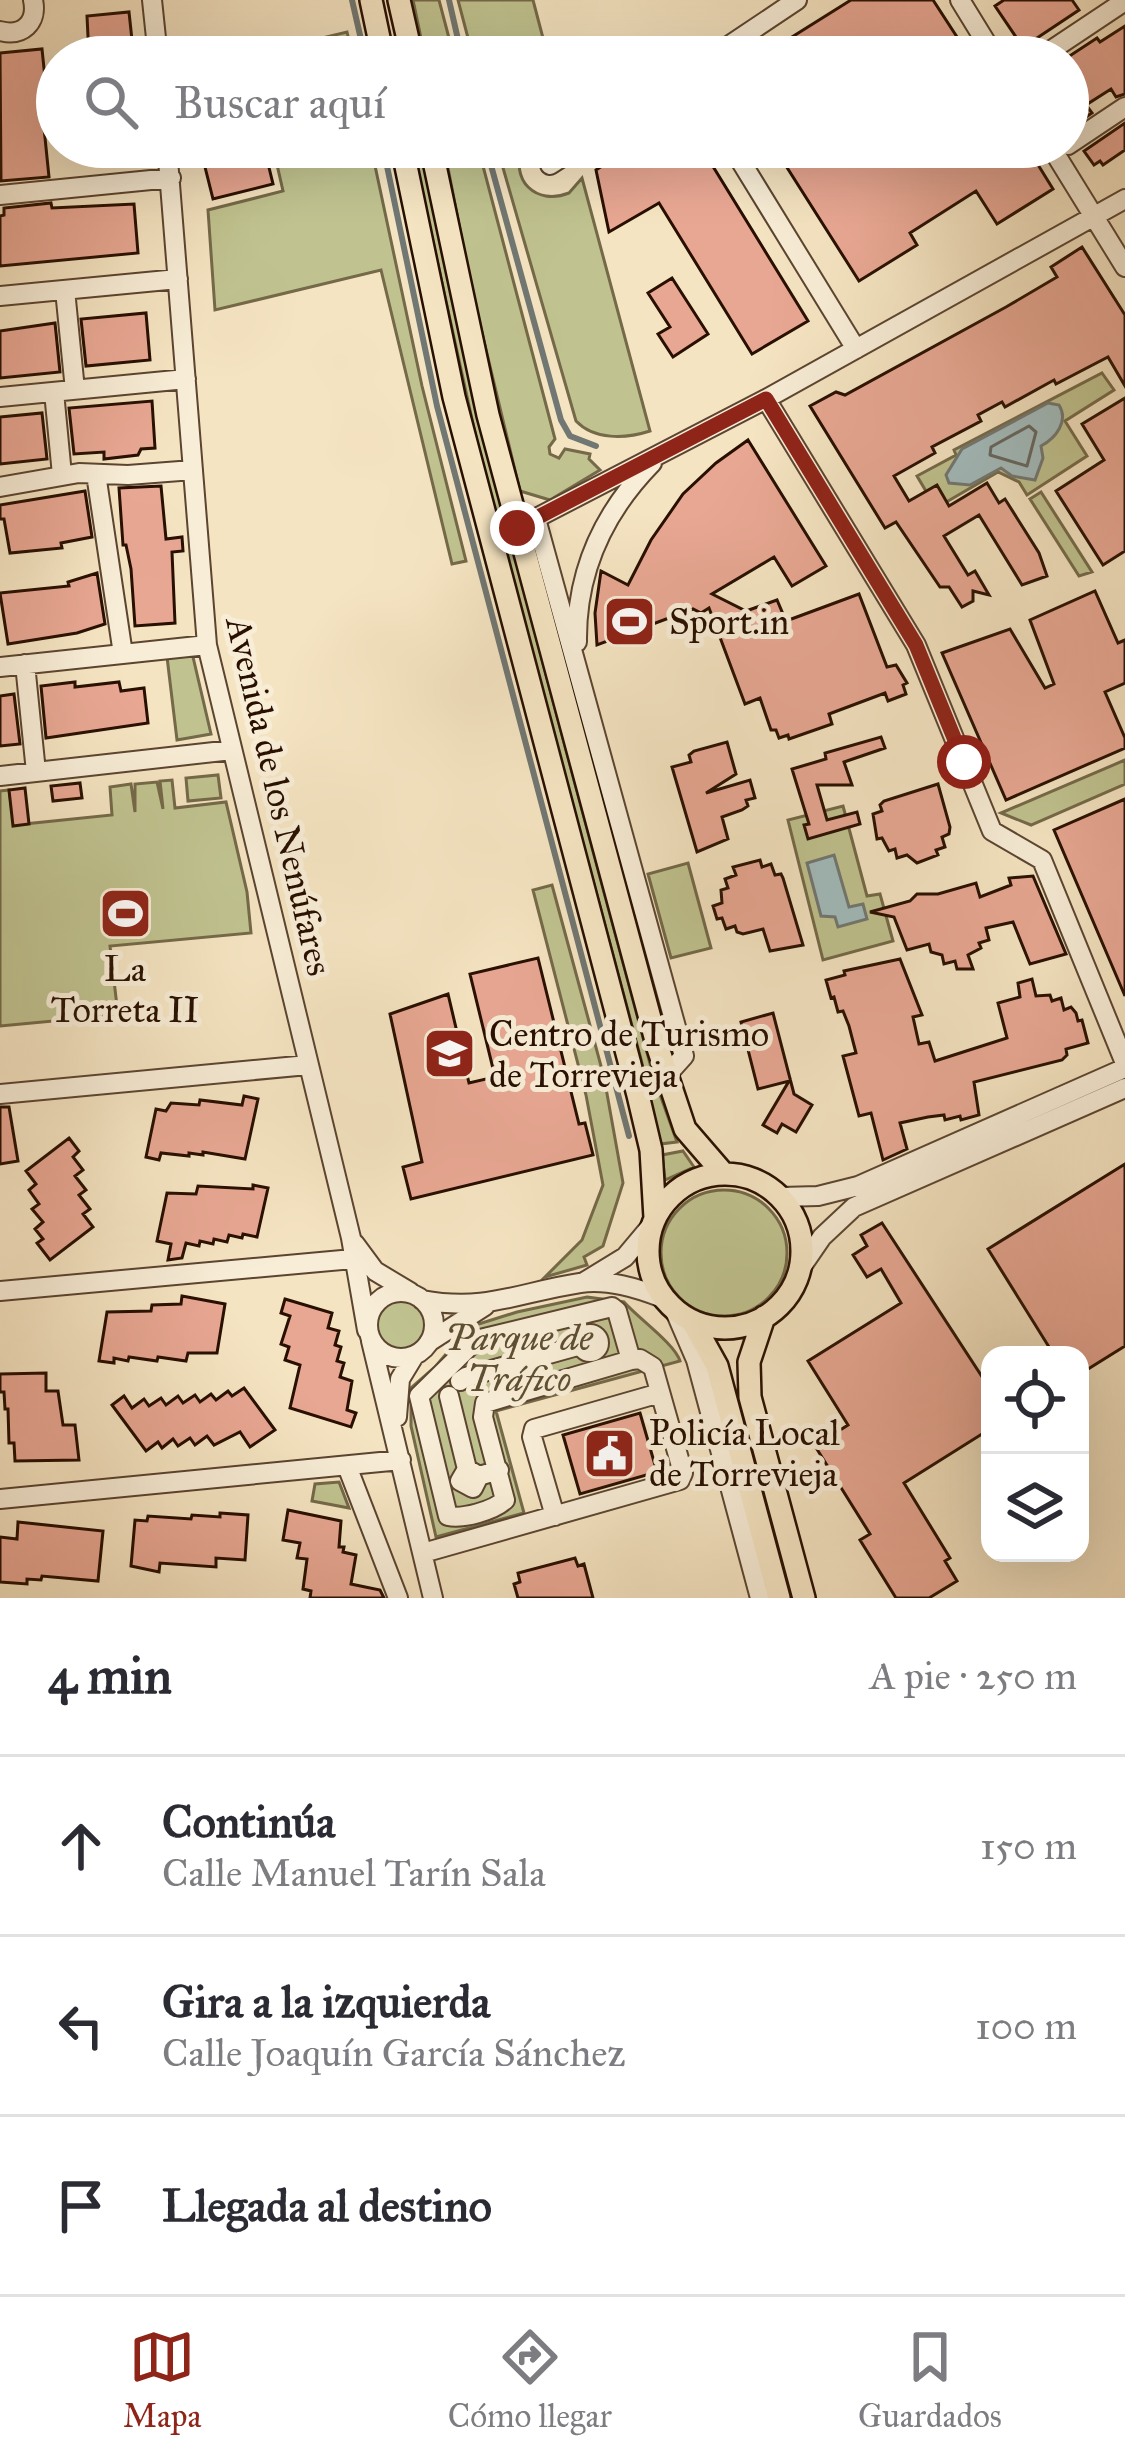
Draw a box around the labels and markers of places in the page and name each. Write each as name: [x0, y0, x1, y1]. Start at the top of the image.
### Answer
sports icon: Sport.in: [602, 593, 658, 649]
place label: Sport.in: [669, 600, 789, 644]
sports icon: La Torreta II: [97, 885, 153, 941]
place label: La Torreta II: [51, 947, 199, 1032]
place label: Centro de Turismo de Torrevieja: [489, 1012, 769, 1097]
school or university icon: Centro de Turismo de Torrevieja: [422, 1026, 478, 1082]
place label: Policía Local de Torrevieja: [649, 1411, 840, 1496]
public building icon: Policía Local de Torrevieja: [582, 1425, 638, 1481]

